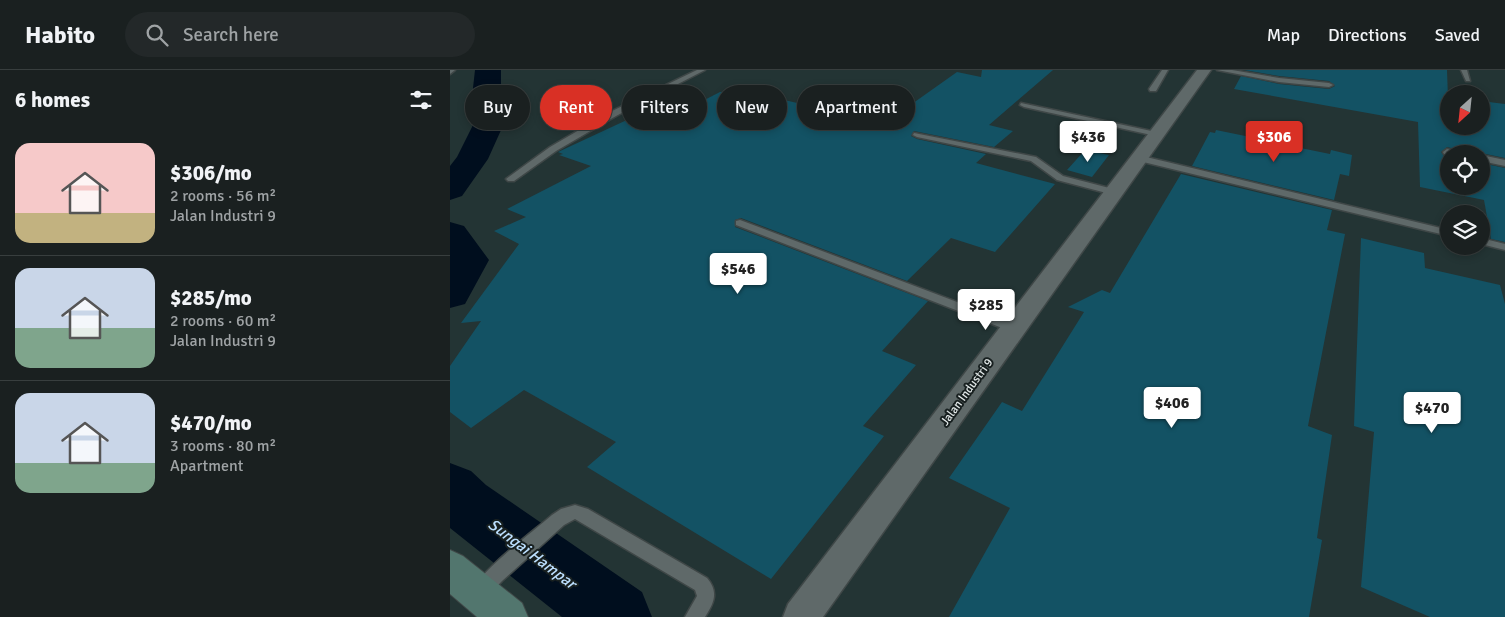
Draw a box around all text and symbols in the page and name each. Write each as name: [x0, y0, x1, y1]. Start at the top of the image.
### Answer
search box: [125, 12, 475, 57]
text: Habito: [25, 20, 95, 50]
icon: search: [143, 21, 171, 49]
text: Search here: [183, 23, 279, 47]
text: Map: [1267, 24, 1300, 46]
text: Directions: [1328, 24, 1407, 46]
text: Saved: [1435, 24, 1480, 46]
chip: Buy: [465, 85, 530, 130]
chip: Rent: [540, 85, 612, 130]
chip: Filters: [622, 85, 707, 130]
chip: New: [717, 85, 787, 130]
chip: Apartment: [797, 85, 915, 130]
north arrow: [1440, 85, 1490, 135]
map controls: [1440, 85, 1490, 255]
icon: filters: [407, 86, 435, 114]
text: 6 homes: [15, 87, 90, 113]
pin: $436: [1058, 121, 1118, 163]
pin: $306: [1244, 121, 1304, 163]
text: $436: [1071, 127, 1105, 147]
text: $306: [1257, 127, 1291, 147]
button: locate: [1440, 145, 1490, 195]
text: $306/mo: [170, 160, 252, 186]
icon: home: [55, 163, 115, 223]
text: 2 rooms · 56 m²: [170, 186, 276, 206]
button: layers: [1440, 205, 1490, 255]
text: Jalan Industri 9: [170, 206, 276, 226]
pin: $546: [708, 252, 768, 295]
text: $546: [721, 259, 755, 279]
text: $285/mo: [170, 285, 252, 311]
icon: home: [55, 288, 115, 348]
pin: $285: [956, 288, 1016, 331]
text: $285: [969, 295, 1003, 315]
text: 2 rooms · 60 m²: [170, 311, 276, 331]
text: Jalan Industri 9: [170, 331, 276, 351]
street label: Jalan Industri 9: [938, 355, 996, 429]
pin: $406: [1142, 386, 1202, 429]
pin: $470: [1402, 392, 1462, 434]
text: $406: [1155, 393, 1189, 413]
text: $470: [1415, 398, 1449, 418]
text: $470/mo: [170, 410, 252, 436]
icon: home: [55, 413, 115, 473]
text: 3 rooms · 80 m²: [170, 436, 276, 456]
text: Apartment: [170, 456, 243, 476]
water label: Sungai Hampar: [484, 514, 582, 595]

